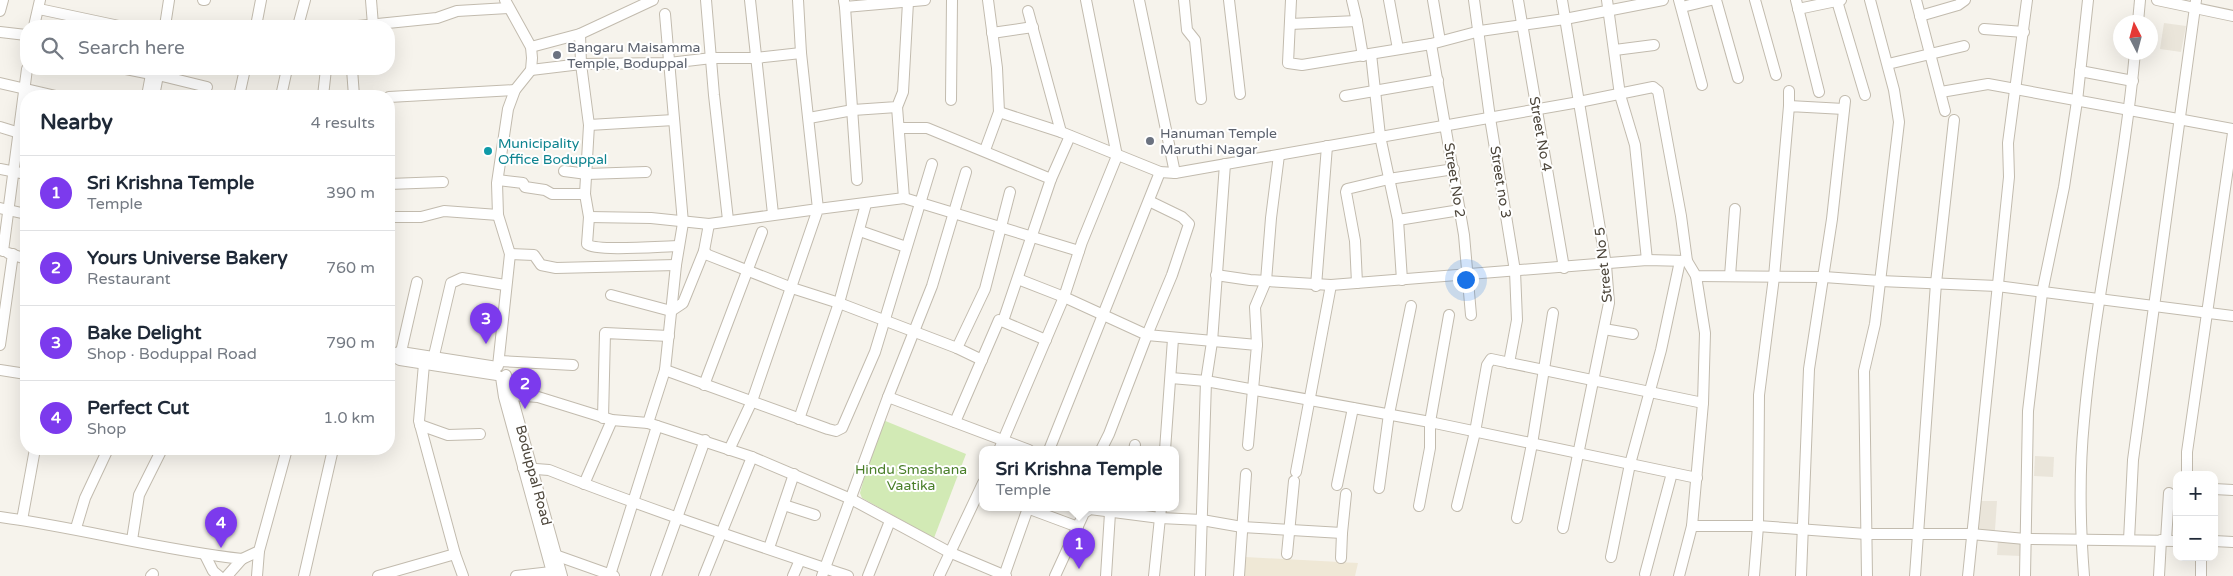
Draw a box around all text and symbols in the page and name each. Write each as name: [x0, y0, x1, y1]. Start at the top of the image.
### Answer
north arrow: [2113, 15, 2158, 60]
search box: [20, 20, 395, 75]
icon: search: [38, 34, 66, 62]
text: Search here: [78, 37, 185, 59]
place label: Bangaru Maisamma Temple, Boduppal: [567, 39, 700, 72]
marker: Bangaru Maisamma Temple, Boduppal: [551, 49, 563, 61]
street label: Street No 4: [1526, 95, 1555, 173]
text: Nearby: [40, 110, 113, 135]
text: 4 results: [311, 113, 375, 133]
place label: Hanuman Temple Maruthi Nagar: [1160, 125, 1277, 158]
place label: Municipality Office Boduppal: [498, 135, 607, 168]
marker: Hanuman Temple Maruthi Nagar: [1144, 135, 1156, 147]
street label: Street No 2: [1440, 141, 1469, 219]
marker: Municipality Office Boduppal: [482, 145, 494, 157]
street label: Street no 3: [1486, 145, 1515, 220]
text: Sri Krishna Temple: [87, 172, 254, 194]
text: 1: [51, 183, 61, 203]
text: 390 m: [326, 183, 375, 203]
text: Temple: [87, 194, 143, 214]
street label: Street No 5: [1591, 226, 1616, 303]
text: Yours Universe Bakery: [87, 247, 288, 269]
text: 2: [51, 258, 61, 278]
text: 760 m: [326, 258, 375, 278]
your location: [1453, 267, 1479, 293]
text: Restaurant: [87, 269, 171, 289]
pin: 3: [470, 303, 502, 344]
text: Bake Delight: [87, 322, 201, 344]
text: 3: [51, 333, 61, 353]
text: 790 m: [326, 333, 375, 353]
text: Shop · Boduppal Road: [87, 344, 257, 364]
pin: 2: [509, 368, 541, 409]
text: Perfect Cut: [87, 397, 189, 419]
text: 4: [51, 408, 61, 428]
text: 1.0 km: [323, 408, 375, 428]
text: Shop: [87, 419, 126, 439]
street label: Boduppal Road: [512, 423, 555, 527]
popup: [979, 446, 1179, 511]
text: Sri Krishna Temple: [995, 458, 1163, 480]
park label: Hindu Smashana Vaatika: [855, 461, 967, 494]
map controls: [2173, 471, 2218, 561]
button: +: [2173, 471, 2218, 516]
text: Temple: [995, 480, 1051, 500]
pin: 4: [205, 507, 237, 548]
button: −: [2173, 516, 2218, 561]
pin: 1: [1063, 528, 1095, 569]

